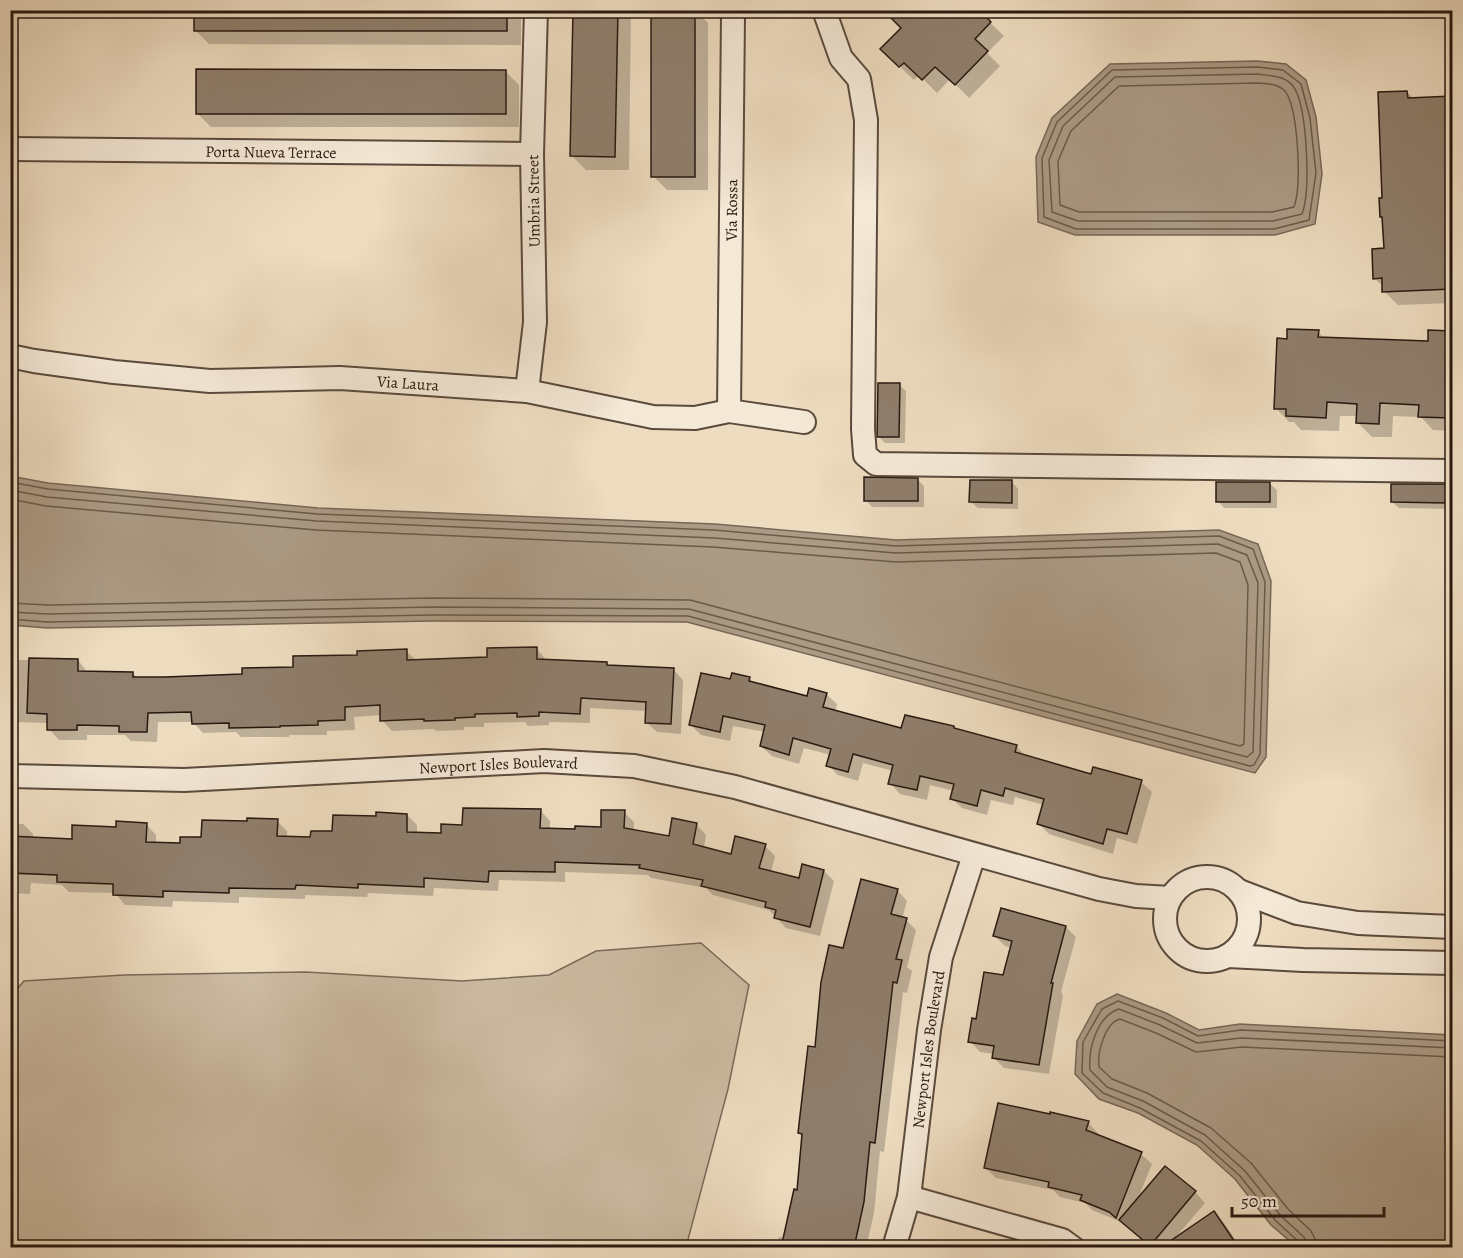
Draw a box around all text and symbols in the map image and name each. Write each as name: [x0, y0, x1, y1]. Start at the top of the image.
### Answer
street label: Porta Nueva Terrace: [205, 141, 337, 164]
street label: Umbria Street: [522, 154, 546, 247]
street label: Via Rossa: [721, 178, 743, 242]
street label: Via Laura: [375, 371, 440, 397]
street label: Newport Isles Boulevard: [418, 751, 579, 780]
street label: Newport Isles Boulevard: [907, 968, 951, 1130]
scale bar: [1232, 1180, 1384, 1218]
text: 50 m: [1241, 1189, 1277, 1213]

